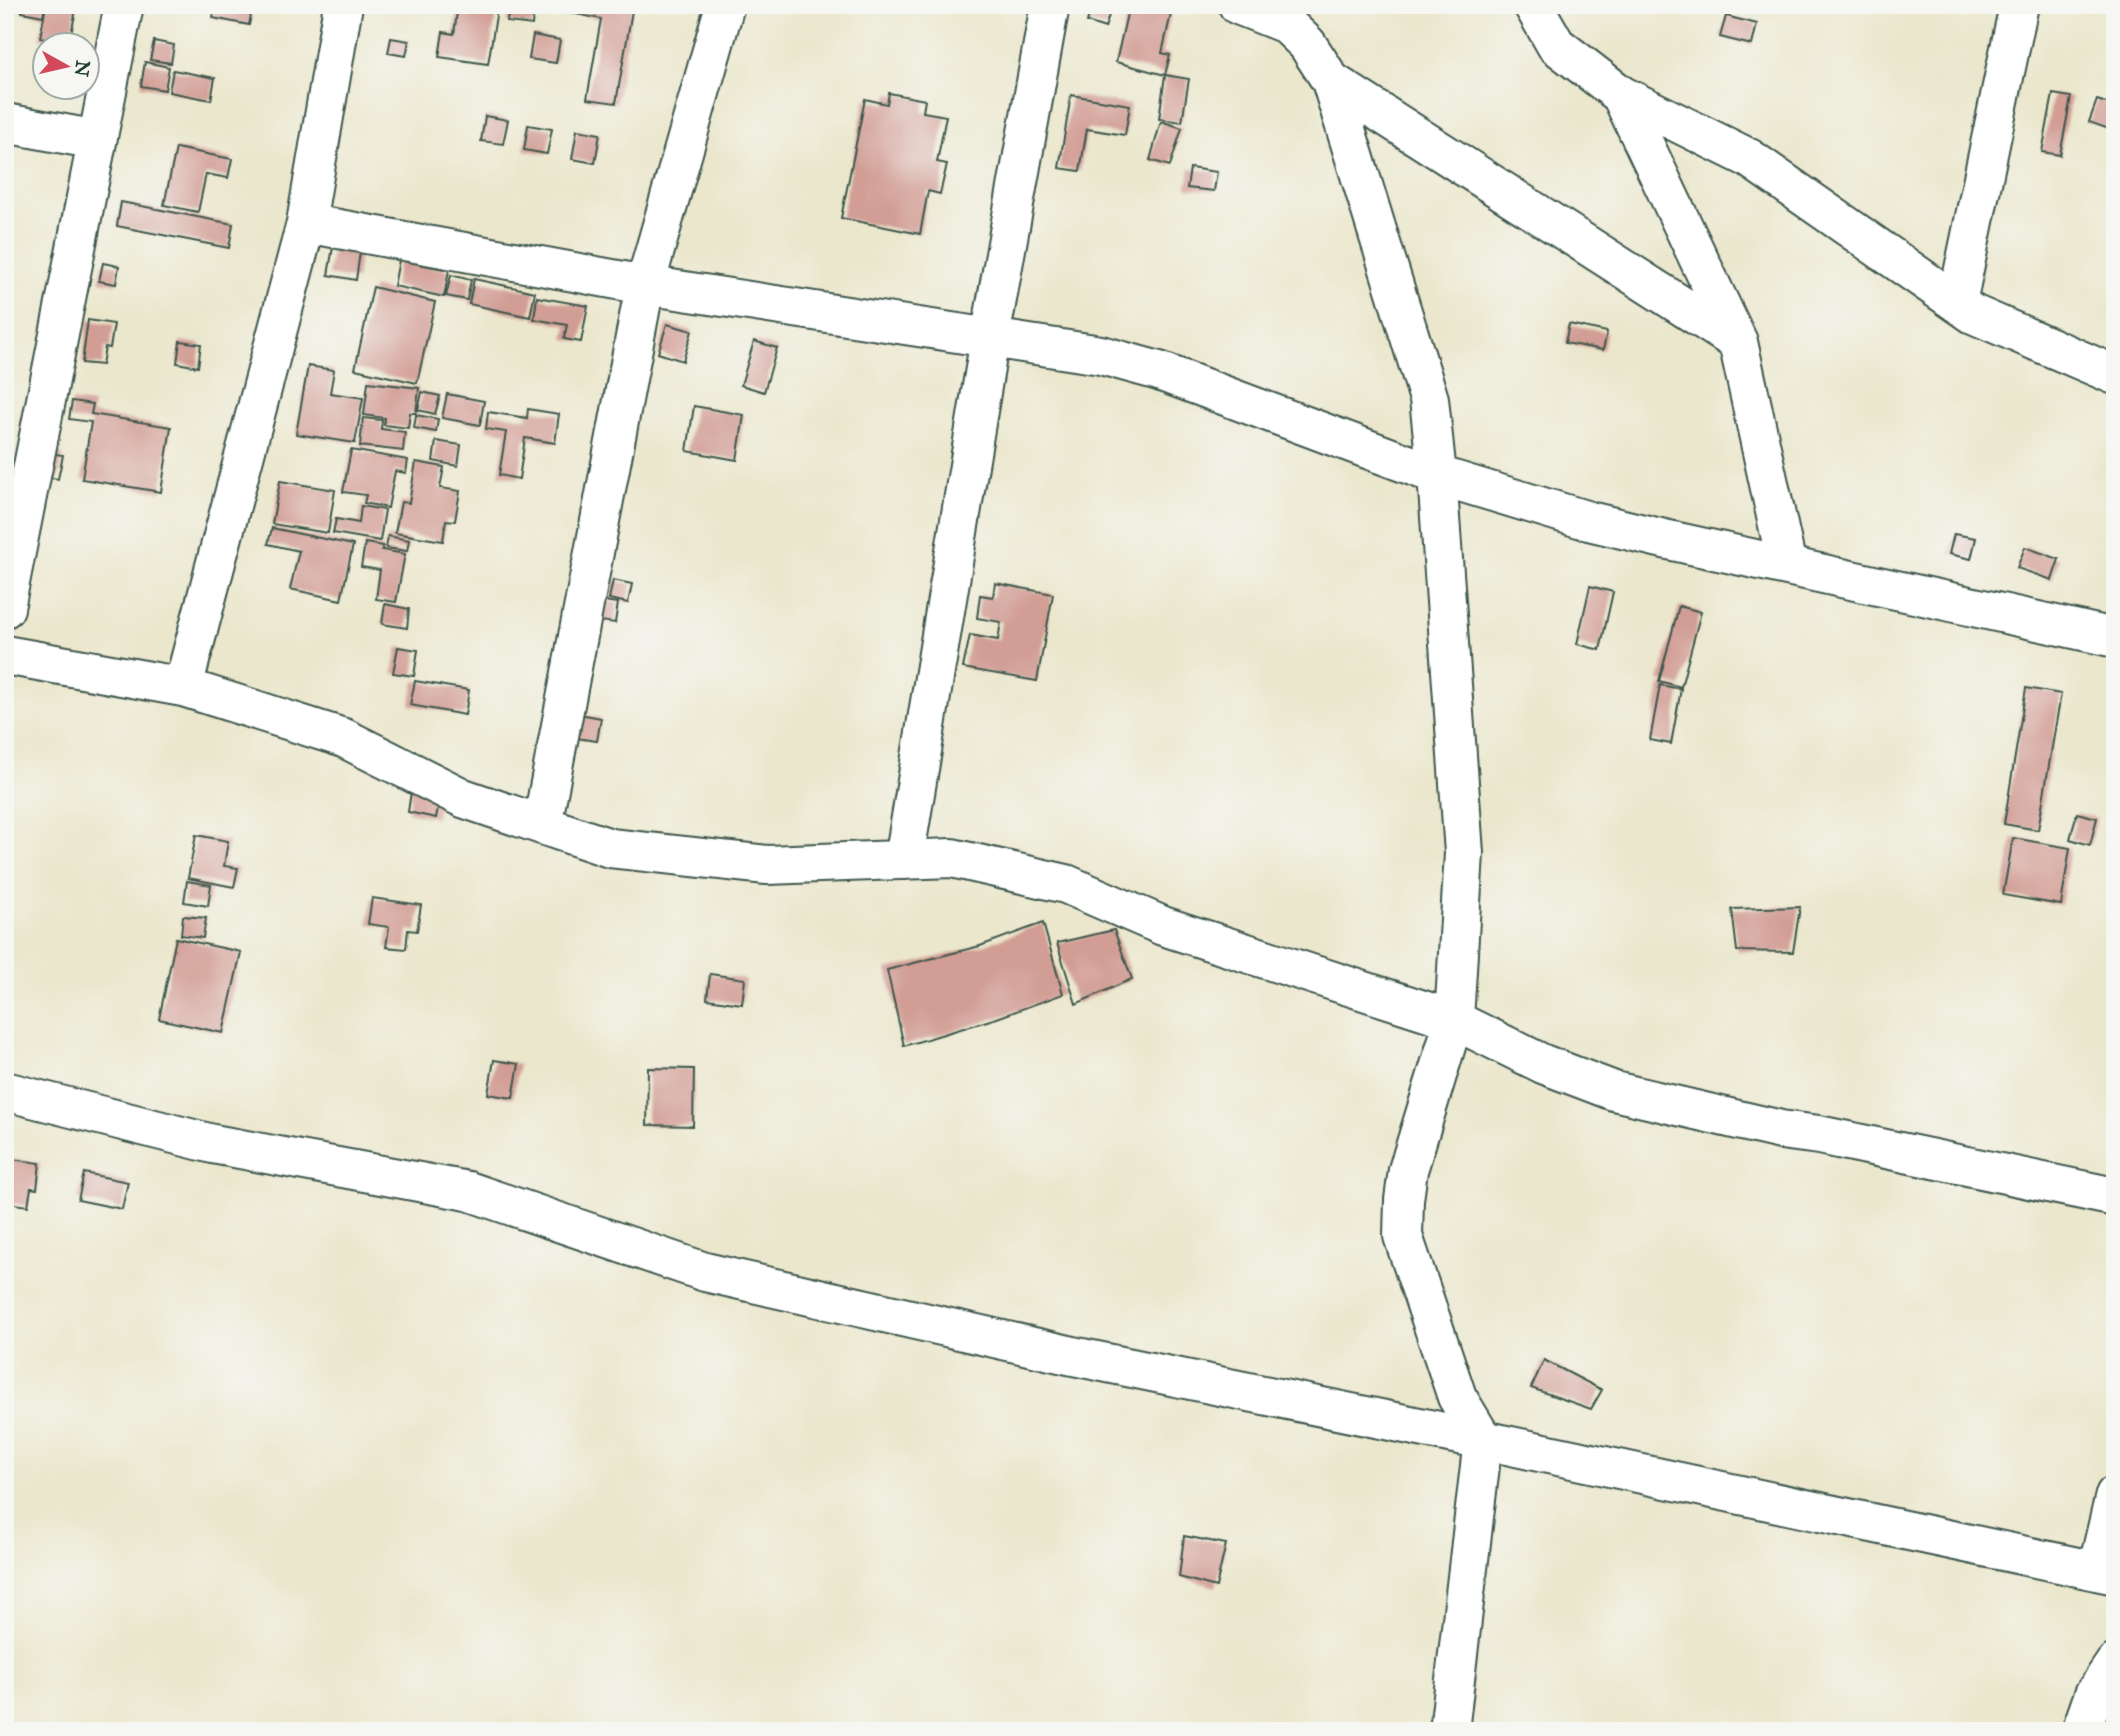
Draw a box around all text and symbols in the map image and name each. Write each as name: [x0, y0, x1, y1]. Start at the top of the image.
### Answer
north arrow: [32, 32, 102, 102]
text: N: [70, 59, 95, 78]

